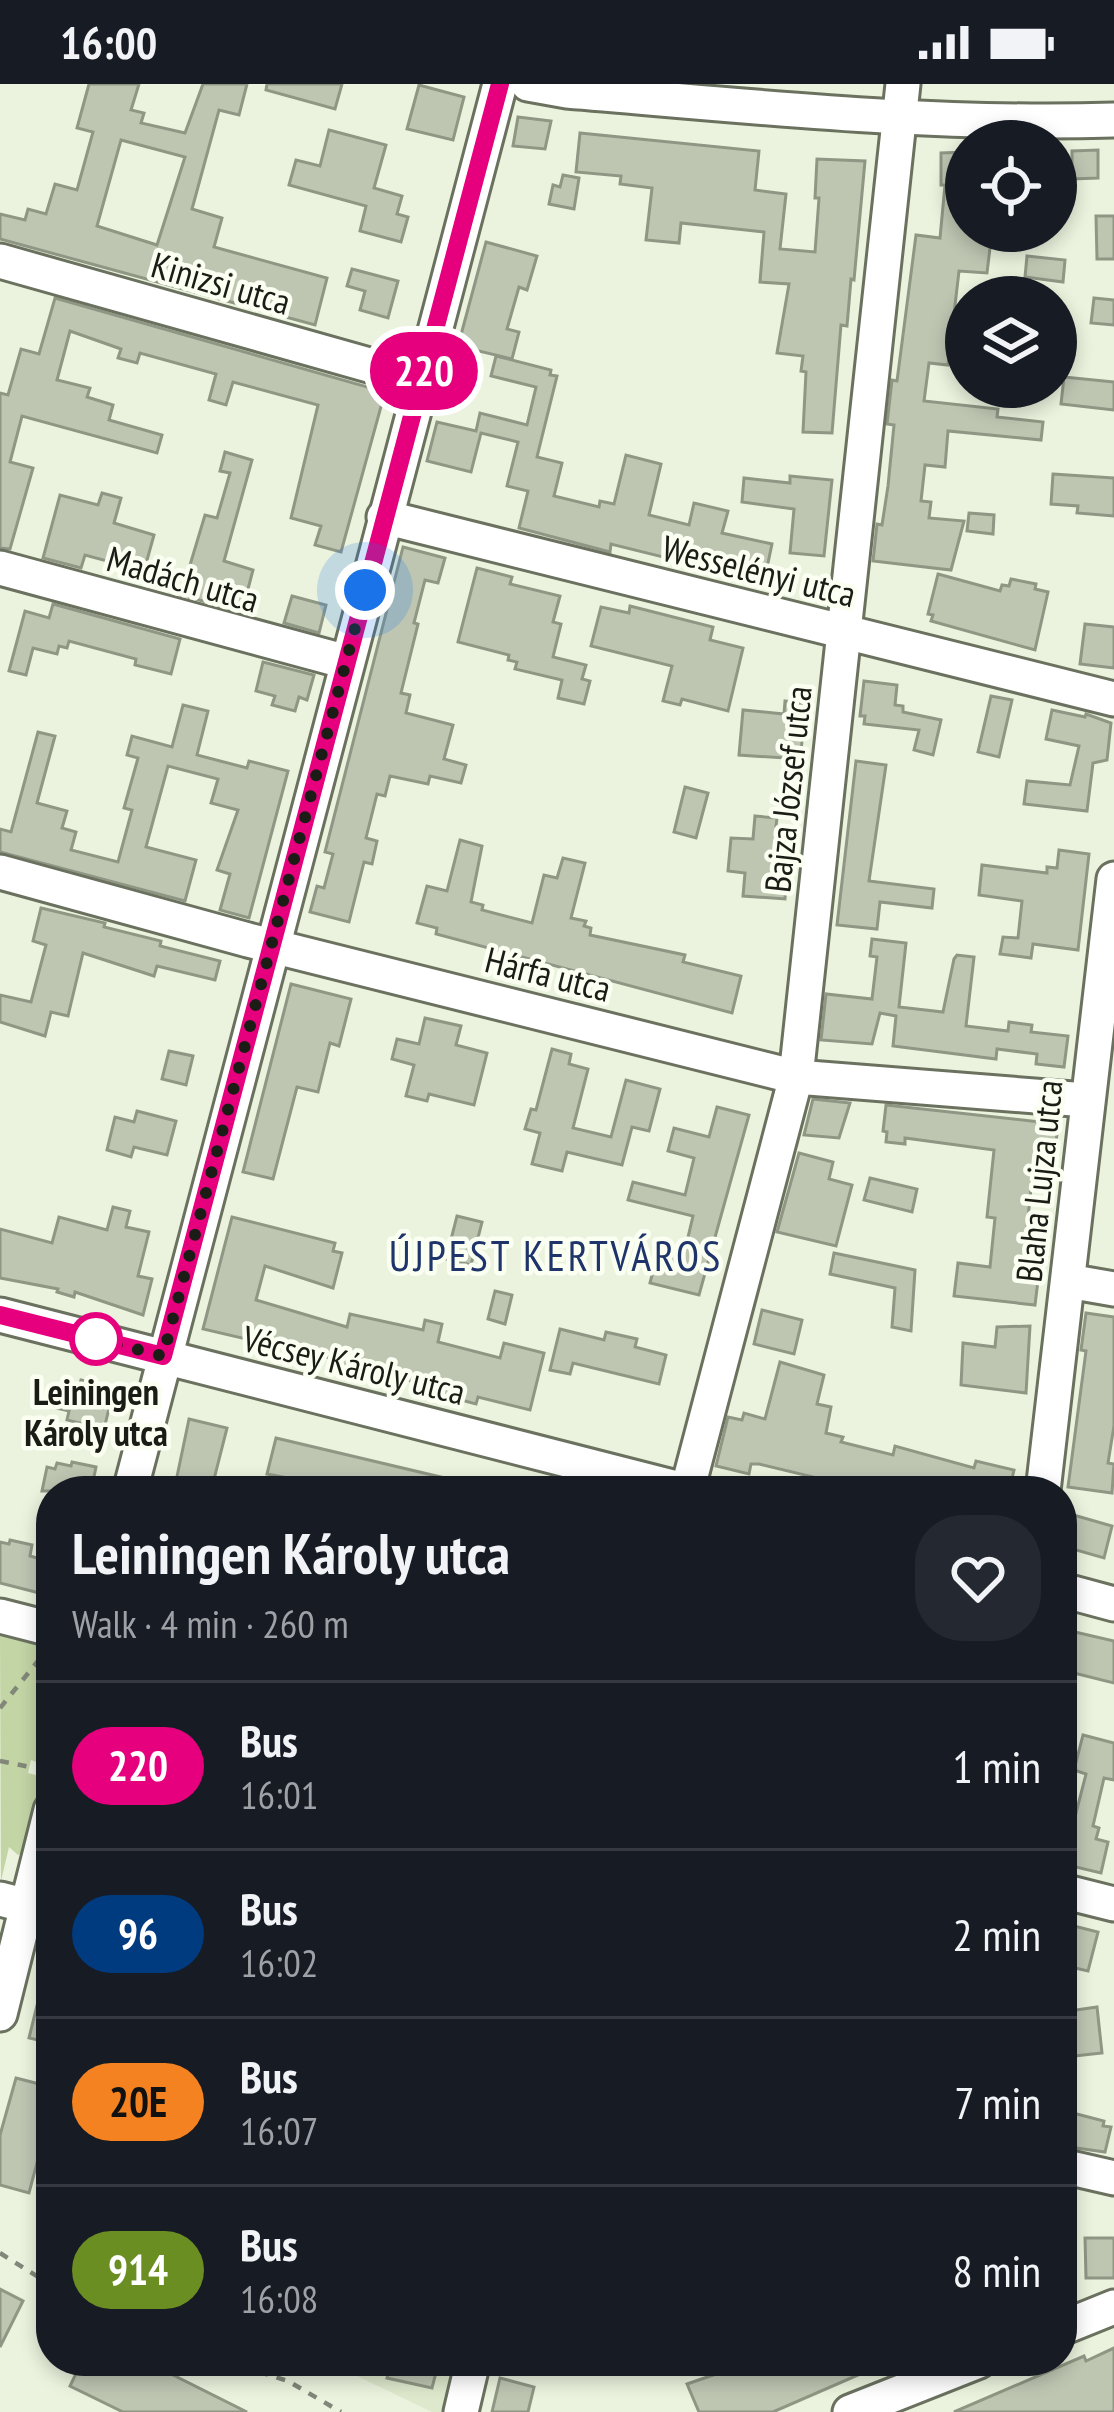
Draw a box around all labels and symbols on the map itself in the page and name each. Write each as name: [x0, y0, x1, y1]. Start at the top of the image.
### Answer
street label: Kinizsi utca: [146, 240, 296, 325]
line badge: 220: [355, 332, 493, 410]
street label: Wesselényi utca: [658, 524, 861, 617]
street label: Madách utca: [102, 534, 265, 623]
your location: [335, 560, 395, 620]
street label: Bajza József utca: [753, 683, 822, 894]
street label: Hárfa utca: [481, 935, 616, 1012]
street label: Blaha Lujza utca: [1005, 1078, 1072, 1284]
district label: ÚJPEST KERTVÁROS: [389, 1228, 723, 1283]
marker: Leiningen Károly utca: [71, 1314, 121, 1364]
street label: Vécsey Károly utca: [237, 1314, 470, 1415]
place label: Leiningen Károly utca: [24, 1368, 168, 1456]

